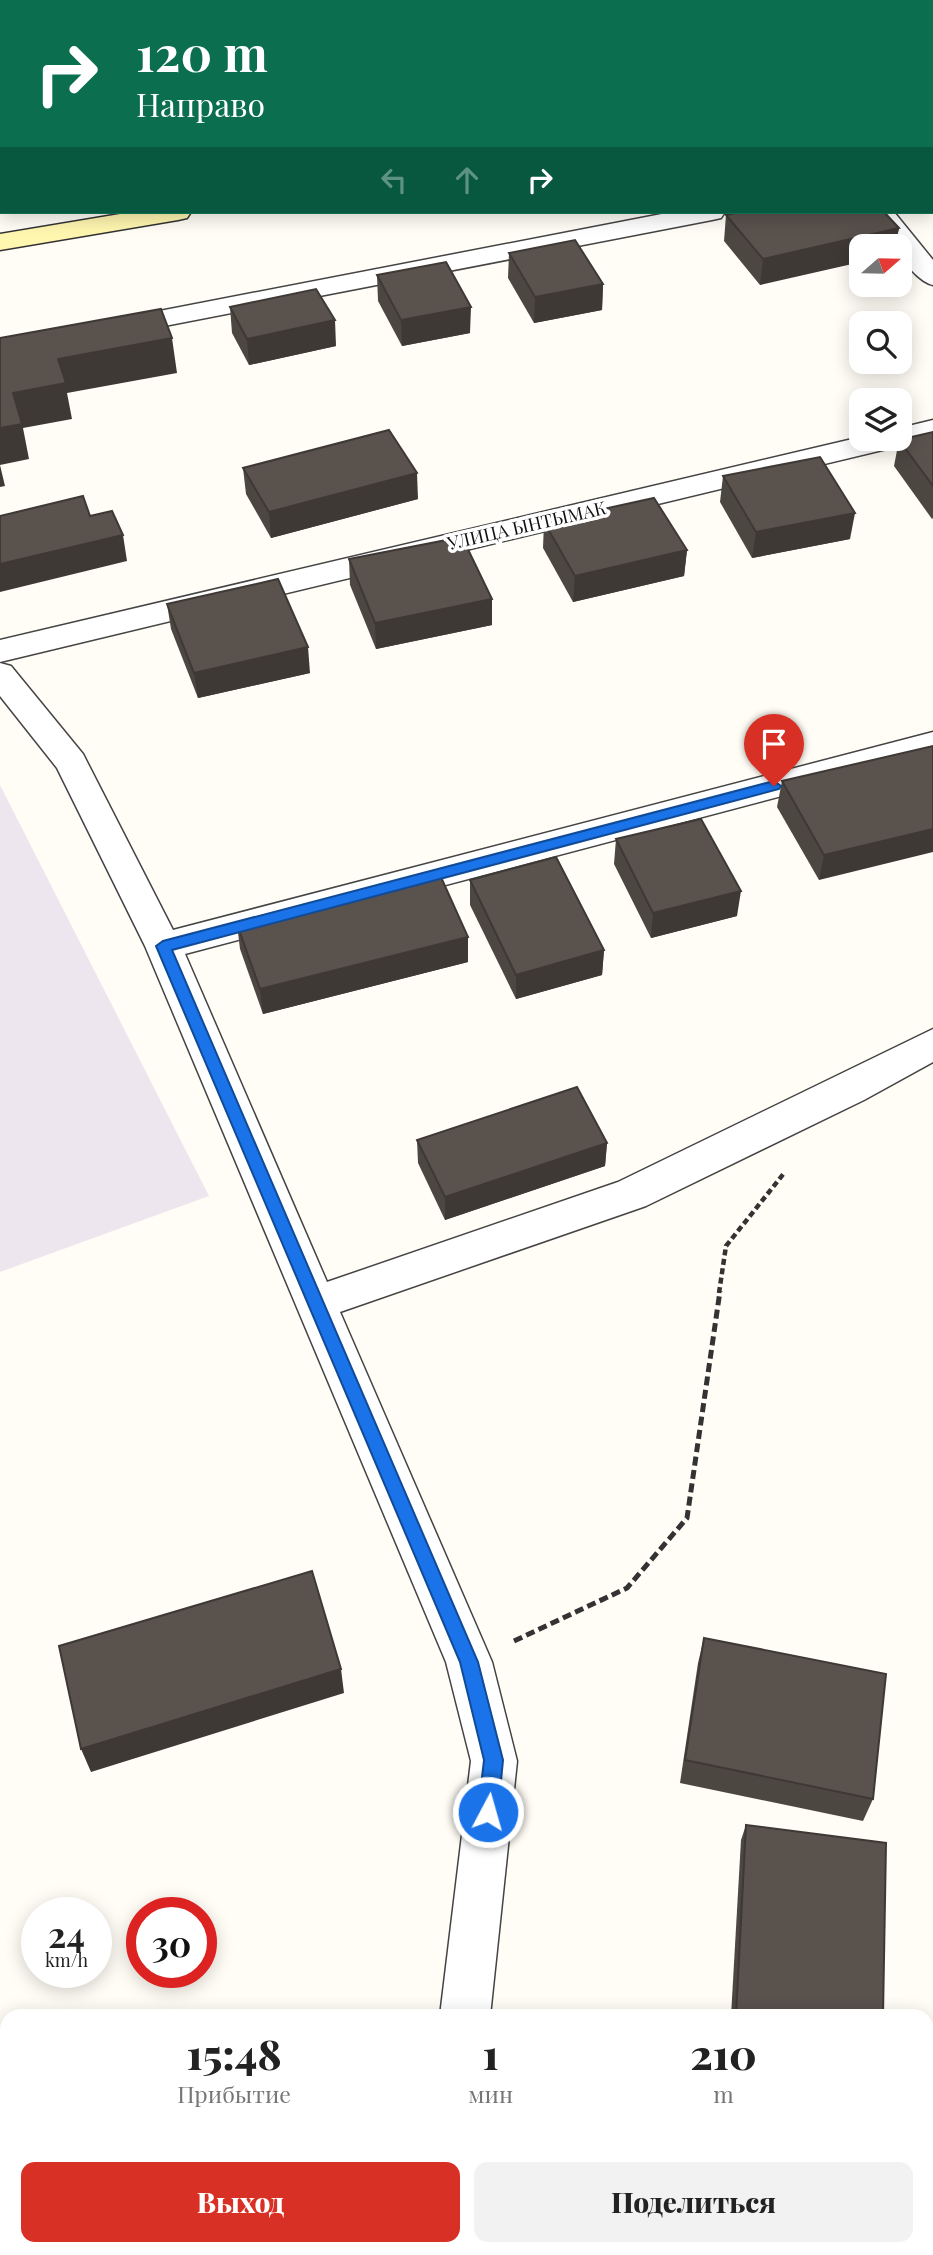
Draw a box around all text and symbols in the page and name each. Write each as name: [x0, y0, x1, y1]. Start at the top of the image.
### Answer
text: 120 m: [136, 19, 268, 84]
icon: right: [21, 28, 112, 119]
text: Направо: [136, 82, 265, 125]
icon: left: [375, 161, 413, 199]
icon: ahead: [448, 161, 486, 199]
icon: right: [521, 161, 559, 199]
north arrow: [849, 234, 912, 298]
map controls: [849, 234, 912, 451]
button: search: [849, 311, 912, 374]
button: layers: [849, 388, 912, 451]
street label: УЛИЦА ЫНТЫМАК: [444, 495, 609, 555]
pin: [744, 714, 804, 786]
icon: arrive: [755, 725, 793, 763]
position arrow: [451, 1775, 525, 1849]
speed limit sign: 30: [126, 1897, 217, 1988]
text: 24: [48, 1910, 85, 1957]
text: km/h: [45, 1948, 88, 1972]
text: 15:48: [187, 2025, 282, 2081]
text: 1: [482, 2025, 499, 2081]
text: 210: [690, 2025, 757, 2081]
text: Прибытие: [177, 2078, 291, 2109]
text: мин: [468, 2078, 513, 2109]
text: m: [713, 2078, 734, 2109]
button: Выход: [21, 2162, 460, 2242]
button: Поделиться: [474, 2162, 913, 2242]

